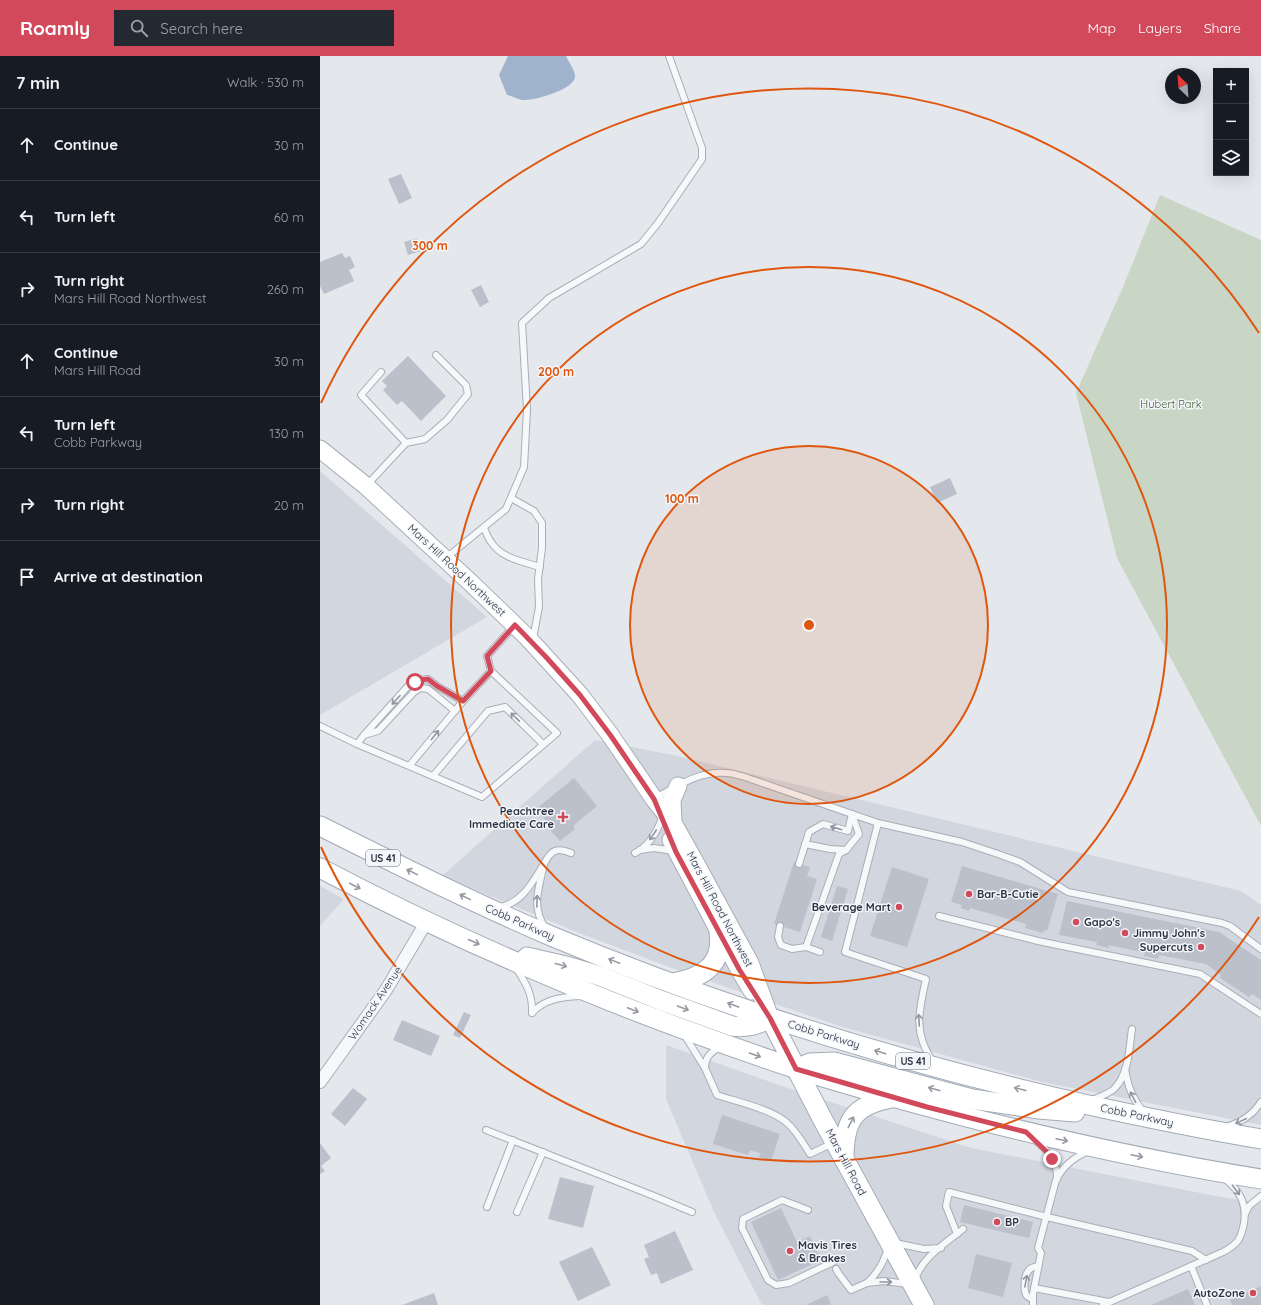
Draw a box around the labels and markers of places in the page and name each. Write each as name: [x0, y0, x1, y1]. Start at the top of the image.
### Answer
centre of rings: [802, 618, 816, 632]
place label: Peachtree Immediate Care: [469, 804, 554, 831]
marker: Peachtree Immediate Care: [557, 811, 569, 823]
place label: Bar-B-Cutie: [977, 887, 1039, 901]
marker: Bar-B-Cutie: [964, 889, 974, 899]
place label: Beverage Mart: [812, 900, 891, 914]
marker: Beverage Mart: [894, 902, 904, 912]
place label: Gapo's: [1084, 915, 1120, 929]
marker: Gapo's: [1071, 917, 1081, 927]
place label: Jimmy John's: [1133, 926, 1205, 940]
marker: Jimmy John's: [1120, 928, 1130, 938]
place label: Supercuts: [1140, 940, 1193, 954]
marker: Supercuts: [1196, 942, 1206, 952]
place label: BP: [1005, 1215, 1019, 1229]
marker: BP: [992, 1217, 1002, 1227]
place label: Mavis Tires & Brakes: [798, 1238, 857, 1265]
marker: Mavis Tires & Brakes: [785, 1246, 795, 1256]
place label: AutoZone: [1193, 1286, 1246, 1300]
marker: AutoZone: [1248, 1288, 1258, 1298]

